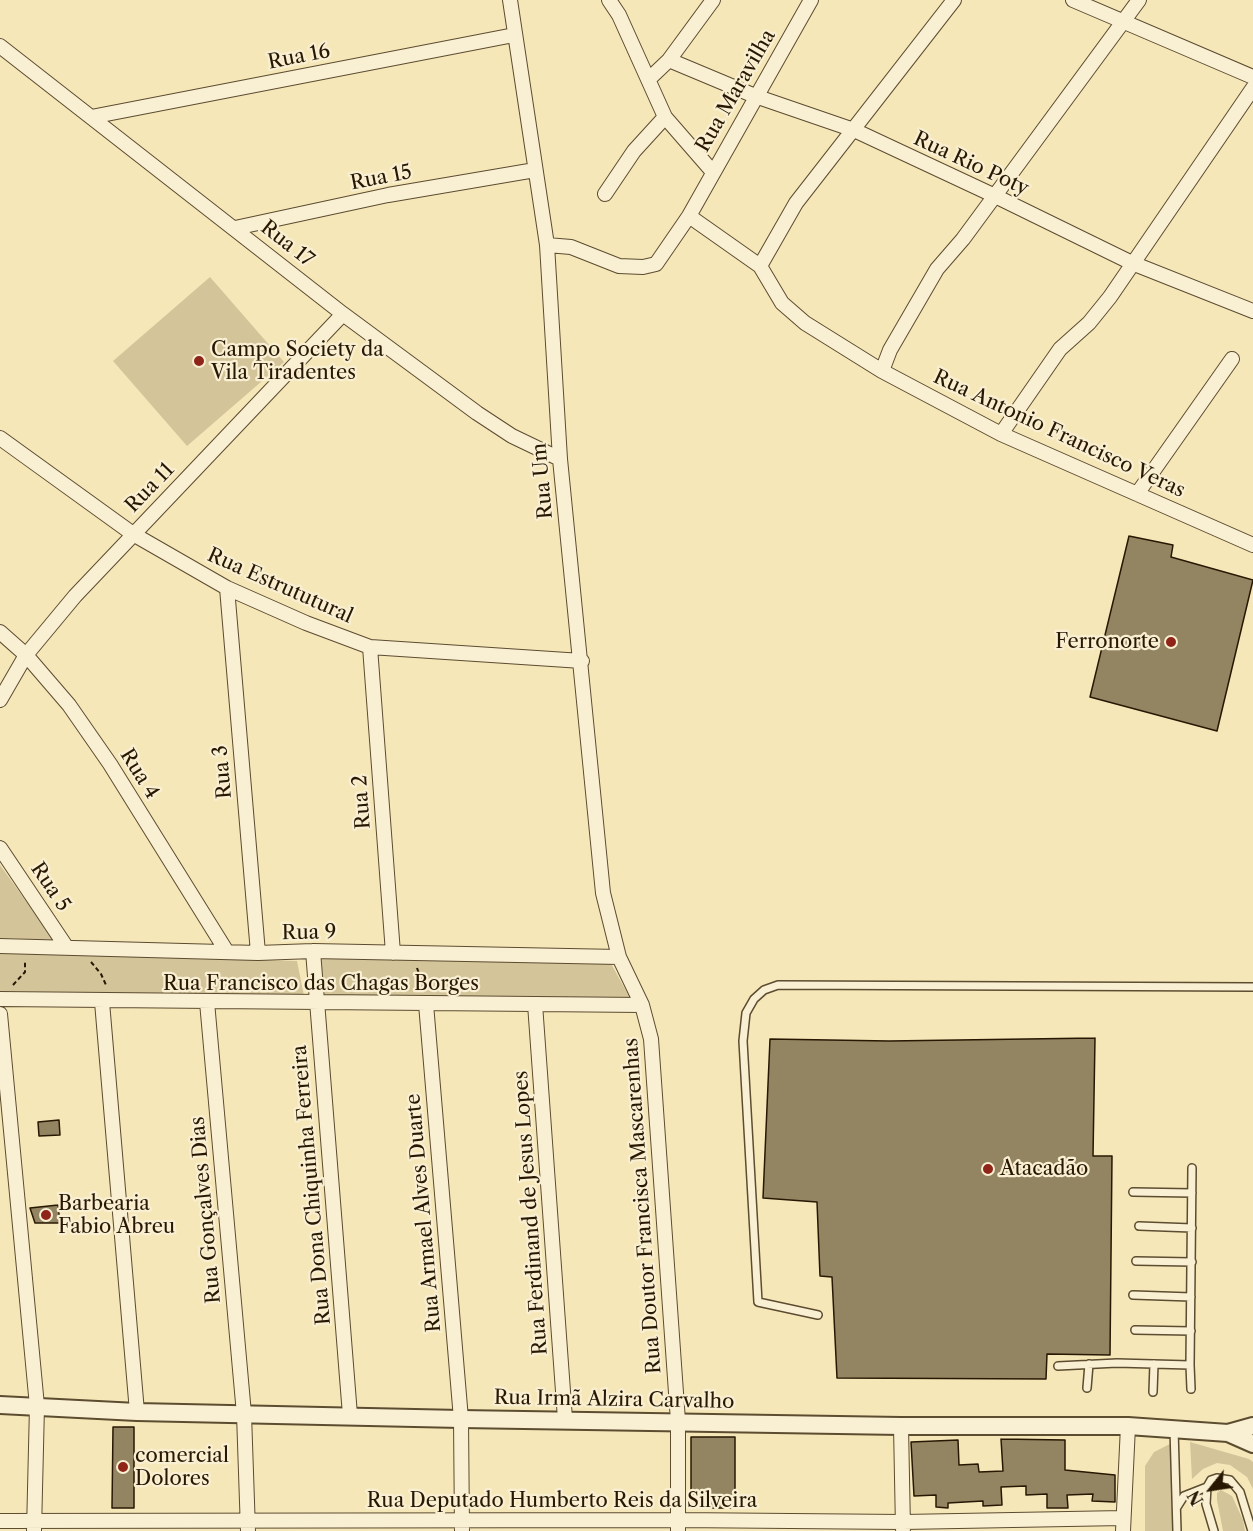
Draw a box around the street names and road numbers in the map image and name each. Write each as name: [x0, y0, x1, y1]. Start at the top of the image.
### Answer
street label: Rua Maravilha: [691, 25, 781, 157]
street label: Rua 16: [266, 39, 332, 75]
street label: Rua Rio Poty: [910, 127, 1032, 201]
street label: Rua 15: [348, 160, 414, 196]
street label: Rua 17: [256, 216, 318, 272]
street label: Rua Antonio Francisco Veras: [929, 365, 1189, 503]
street label: Rua Um: [528, 442, 558, 520]
street label: Rua 11: [121, 458, 179, 518]
street label: Rua Estrututural: [204, 543, 356, 629]
street label: Rua 3: [209, 744, 237, 800]
street label: Rua 4: [114, 745, 164, 803]
street label: Rua 2: [348, 774, 376, 830]
street label: Rua 5: [25, 858, 75, 916]
street label: Rua 9: [282, 921, 336, 945]
street label: Rua Francisco das Chagas Borges: [163, 972, 479, 996]
street label: Rua Doutor Francisca Mascarenhas: [619, 1037, 667, 1375]
street label: Rua Dona Chiquinha Ferreira: [288, 1044, 336, 1326]
street label: Rua Ferdinand de Jesus Lopes: [509, 1070, 553, 1356]
street label: Rua Armael Alves Duarte: [402, 1093, 446, 1333]
street label: Rua Gonçalves Dias: [186, 1115, 226, 1305]
street label: Rua Irmã Alzira Carvalho: [494, 1386, 734, 1414]
street label: Rua Deputado Humberto Reis da Silveira: [367, 1489, 757, 1513]

